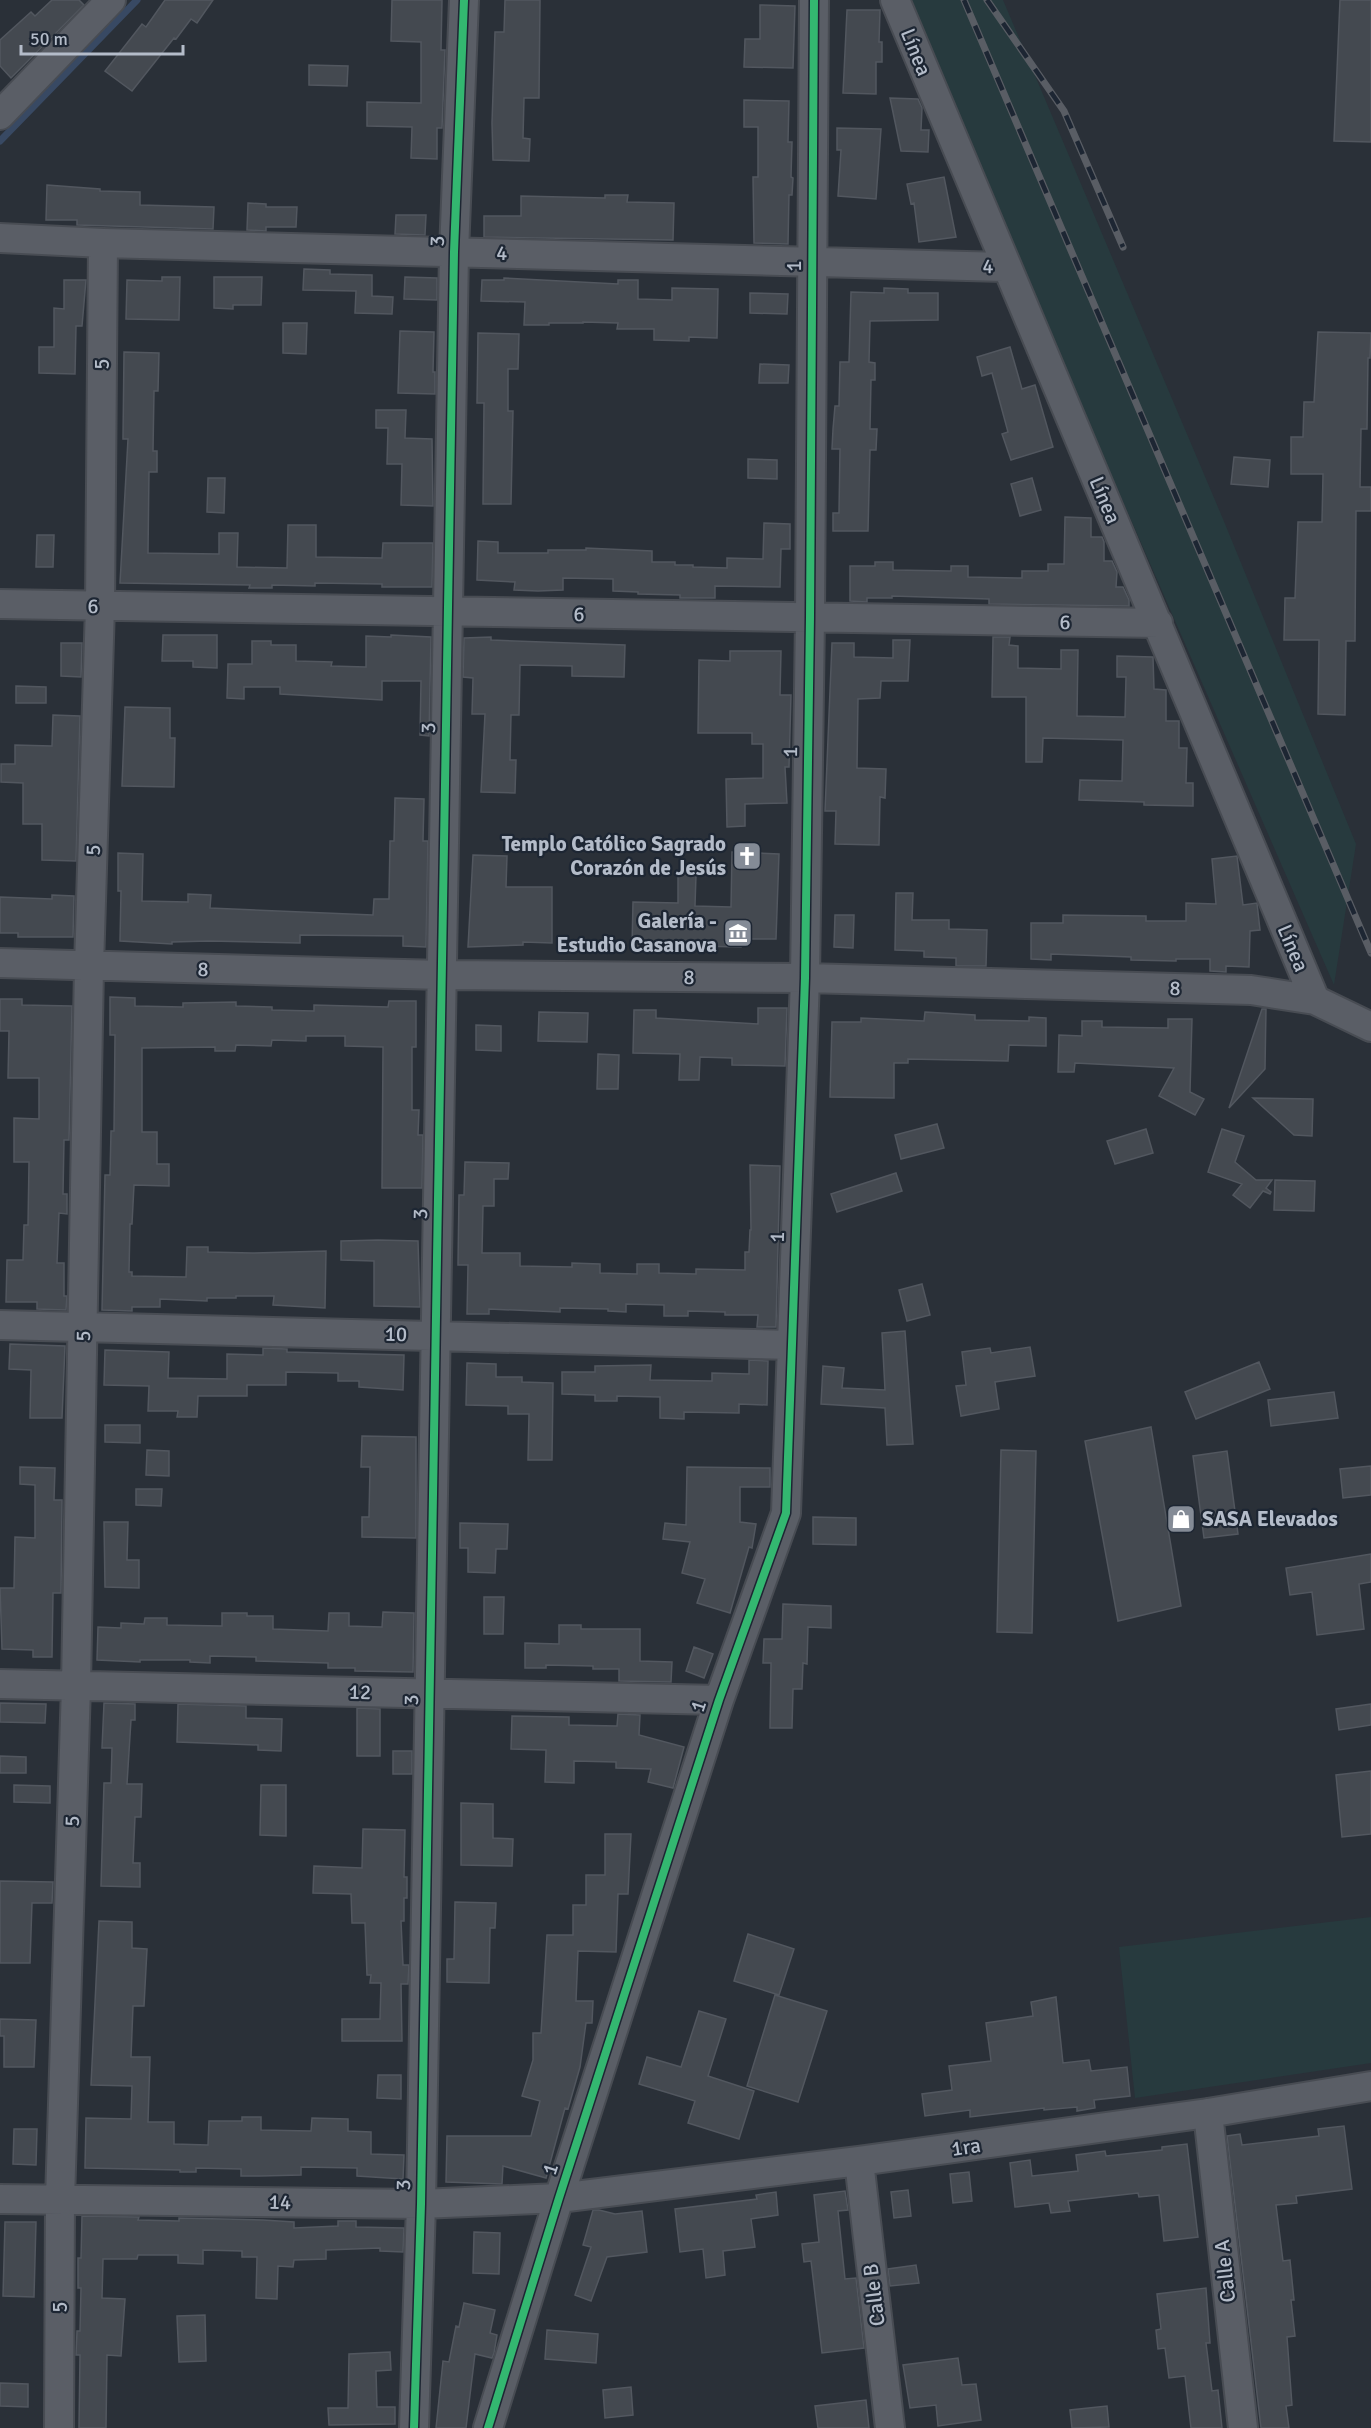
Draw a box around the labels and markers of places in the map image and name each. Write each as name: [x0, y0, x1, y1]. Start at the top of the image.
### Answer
place label: Templo Católico Sagrado Corazón de Jesús: [502, 831, 726, 881]
church icon: Templo Católico Sagrado Corazón de Jesús: [731, 840, 763, 872]
place label: Galería - Estudio Casanova: [556, 908, 717, 958]
museum icon: Galería - Estudio Casanova: [722, 917, 754, 949]
shop icon: SASA Elevados: [1165, 1503, 1197, 1535]
place label: SASA Elevados: [1202, 1506, 1338, 1532]

